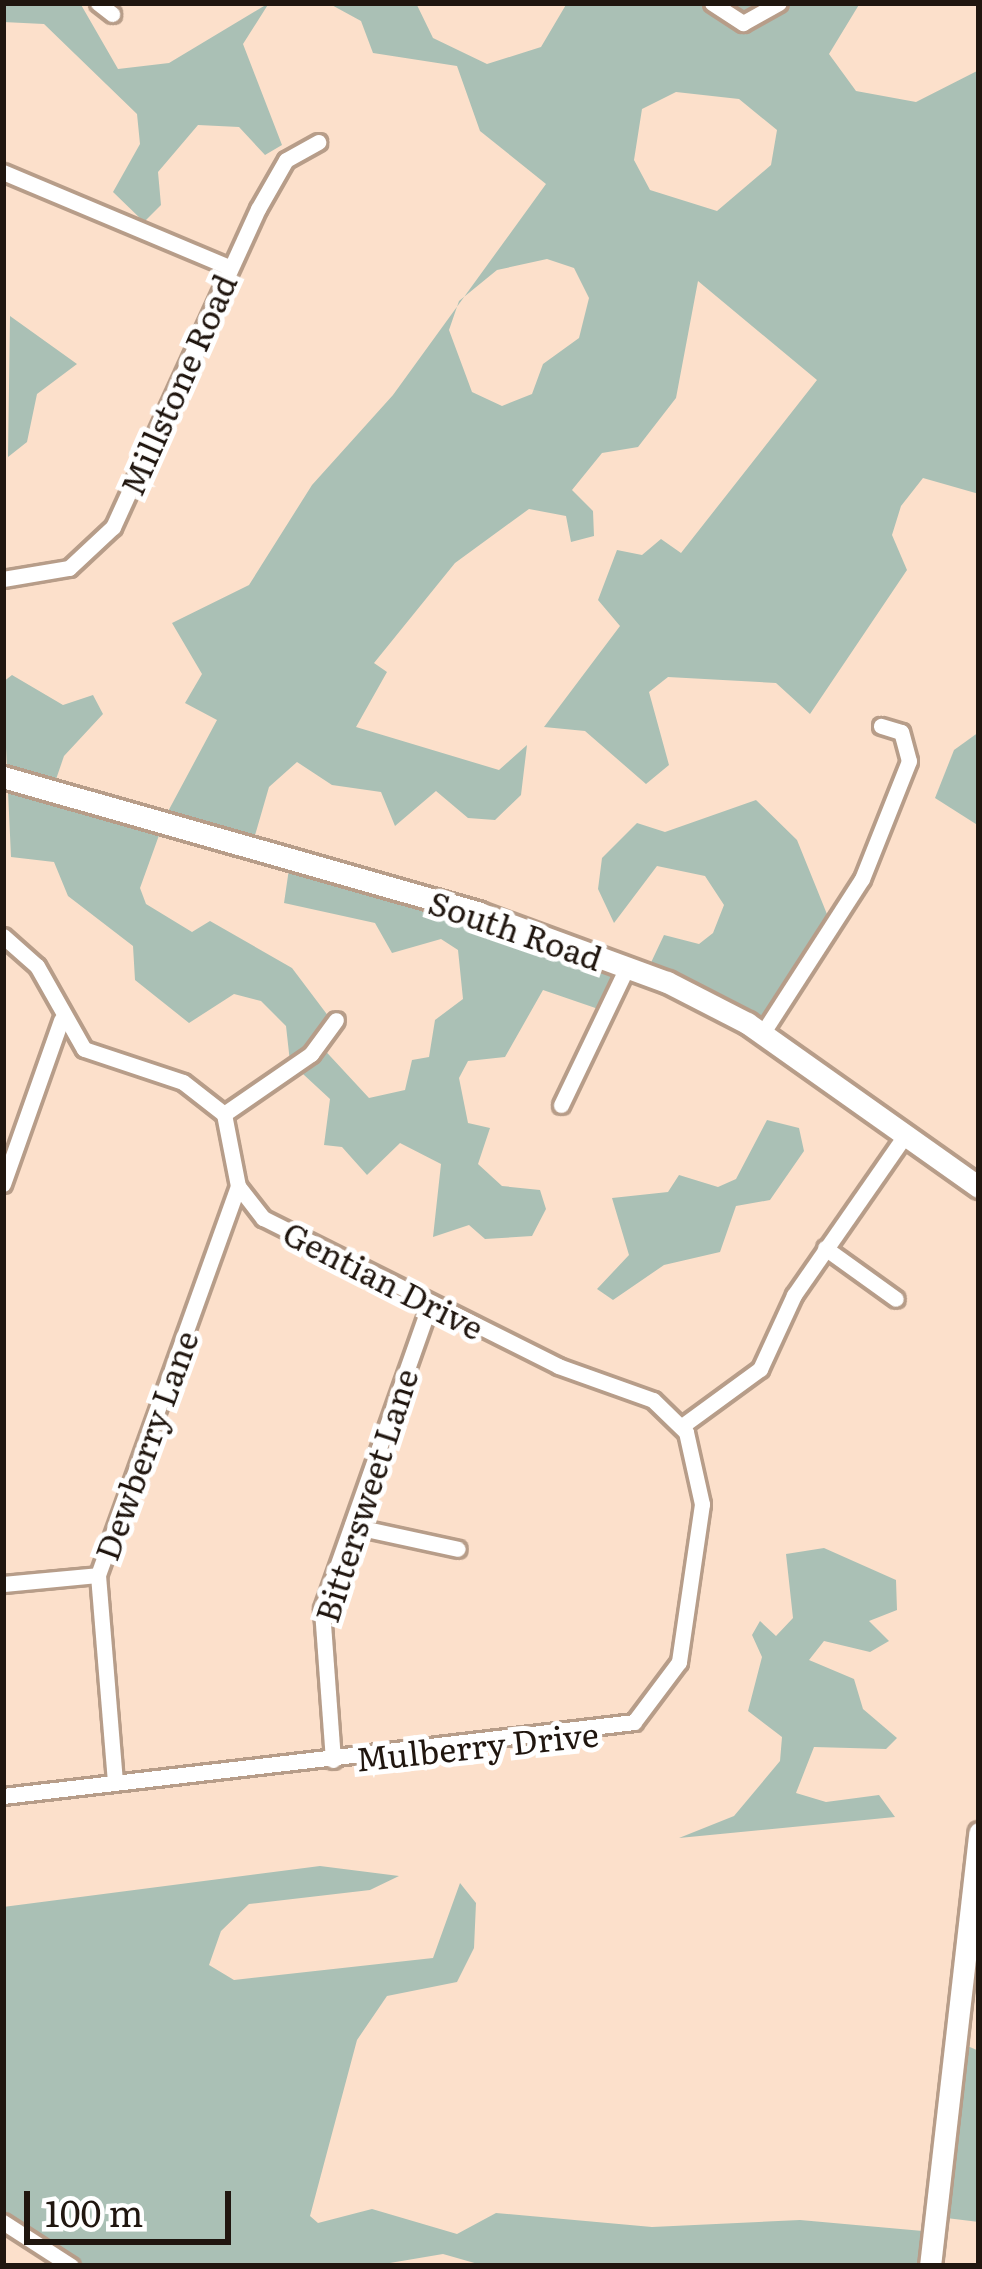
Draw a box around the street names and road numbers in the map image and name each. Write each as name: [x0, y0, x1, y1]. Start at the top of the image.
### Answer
street label: Millstone Road: [110, 267, 244, 501]
street label: South Road: [424, 881, 608, 977]
street label: Gentian Drive: [277, 1212, 491, 1346]
street label: Dewberry Lane: [85, 1325, 205, 1565]
street label: Bittersweet Lane: [305, 1363, 425, 1627]
street label: Mulberry Drive: [354, 1713, 600, 1777]

